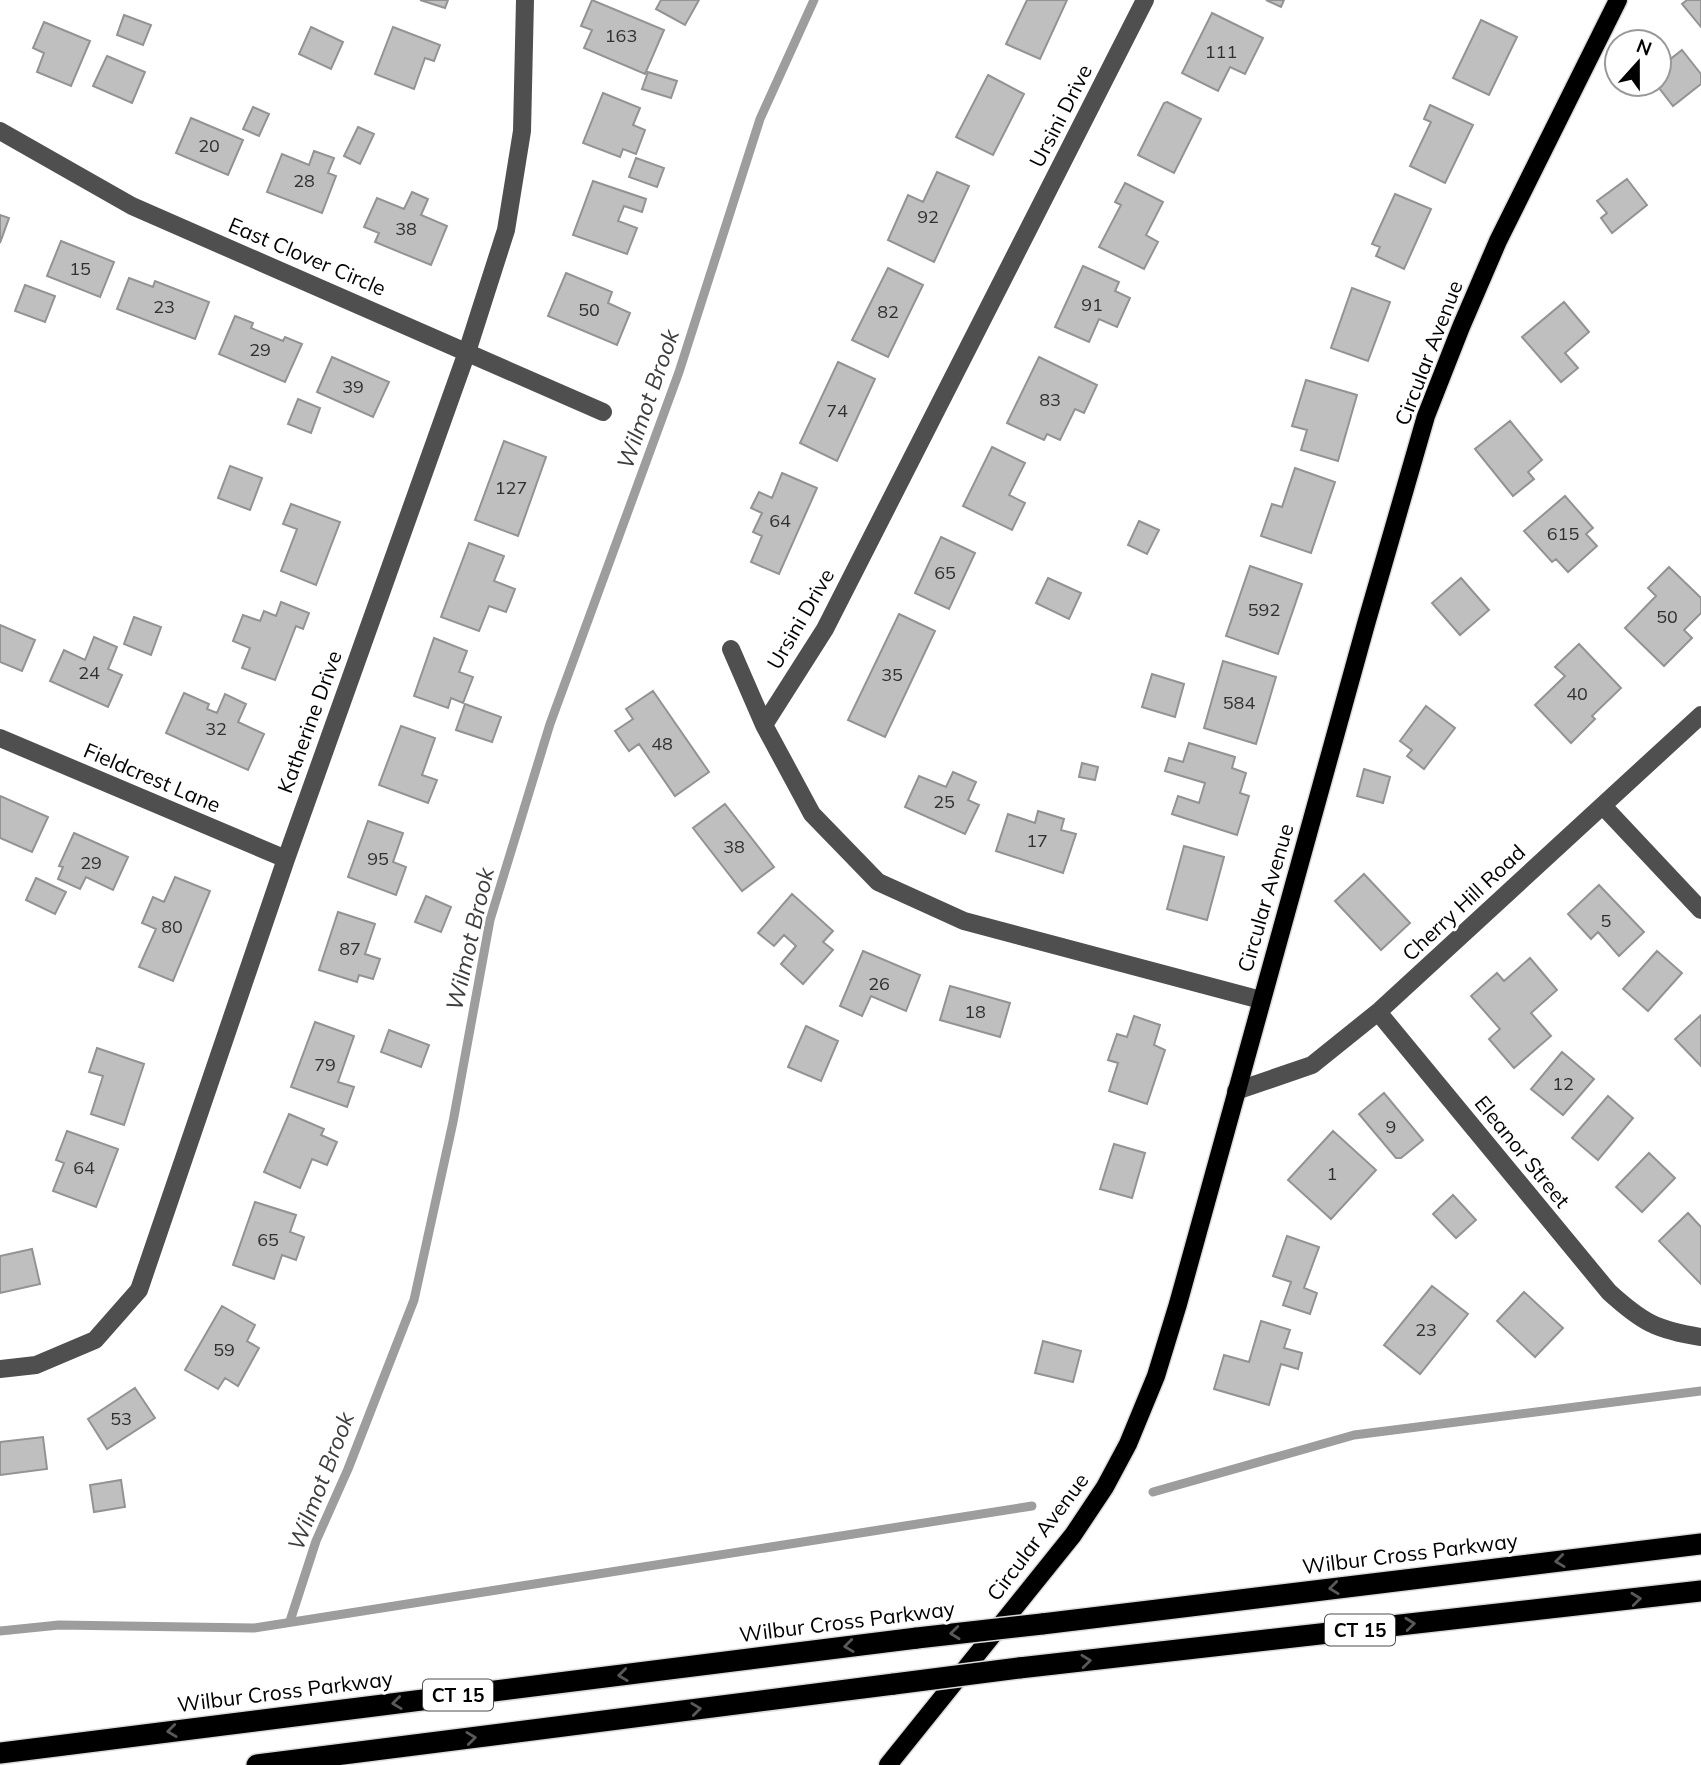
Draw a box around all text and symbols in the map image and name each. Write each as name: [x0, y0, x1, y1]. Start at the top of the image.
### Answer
house number: 163: [605, 24, 637, 47]
north arrow: [1603, 28, 1673, 98]
text: N: [1633, 33, 1655, 61]
house number: 111: [1205, 40, 1237, 63]
street label: Ursini Drive: [1023, 60, 1097, 171]
house number: 20: [198, 134, 220, 157]
house number: 28: [293, 169, 315, 192]
house number: 92: [917, 205, 939, 228]
street label: East Clover Circle: [225, 211, 390, 301]
house number: 38: [395, 217, 417, 240]
house number: 15: [69, 257, 91, 280]
street label: Circular Avenue: [1388, 276, 1468, 429]
house number: 91: [1081, 293, 1103, 316]
house number: 23: [153, 295, 175, 318]
house number: 50: [578, 298, 600, 321]
house number: 82: [877, 300, 899, 323]
water label: Wilmot Brook: [610, 324, 685, 472]
house number: 29: [249, 338, 271, 361]
house number: 39: [342, 375, 364, 398]
house number: 83: [1039, 388, 1061, 411]
house number: 74: [826, 399, 848, 422]
house number: 127: [495, 476, 527, 499]
house number: 64: [769, 509, 791, 532]
house number: 615: [1547, 522, 1579, 545]
house number: 65: [934, 561, 956, 584]
street label: Ursini Drive: [761, 564, 839, 673]
house number: 592: [1248, 598, 1280, 621]
house number: 50: [1656, 605, 1678, 628]
street label: Katherine Drive: [271, 647, 347, 796]
house number: 24: [78, 661, 100, 684]
house number: 35: [881, 663, 903, 686]
house number: 40: [1566, 682, 1588, 705]
house number: 584: [1223, 691, 1255, 714]
house number: 32: [205, 717, 227, 740]
house number: 48: [651, 732, 673, 755]
street label: Fieldcrest Lane: [80, 737, 225, 818]
house number: 25: [933, 790, 955, 813]
street label: Circular Avenue: [1231, 820, 1299, 975]
house number: 17: [1026, 829, 1048, 852]
house number: 38: [723, 835, 745, 858]
street label: Cherry Hill Road: [1396, 839, 1530, 966]
house number: 95: [367, 847, 389, 870]
house number: 29: [80, 851, 102, 874]
water label: Wilmot Brook: [439, 864, 500, 1013]
house number: 5: [1601, 909, 1612, 932]
house number: 80: [161, 915, 183, 938]
house number: 87: [339, 937, 361, 960]
house number: 26: [868, 972, 890, 995]
house number: 18: [964, 1000, 986, 1023]
house number: 79: [314, 1053, 336, 1076]
house number: 12: [1552, 1072, 1574, 1095]
street label: Eleanor Street: [1470, 1090, 1576, 1213]
house number: 9: [1386, 1115, 1396, 1138]
house number: 64: [73, 1156, 95, 1179]
house number: 1: [1327, 1162, 1337, 1185]
house number: 65: [257, 1228, 279, 1251]
house number: 23: [1415, 1318, 1437, 1341]
house number: 59: [213, 1338, 235, 1361]
house number: 53: [110, 1407, 132, 1430]
water label: Wilmot Brook: [281, 1407, 361, 1554]
street label: Circular Avenue: [981, 1467, 1094, 1605]
street label: Wilbur Cross Parkway: [1301, 1527, 1519, 1579]
one-way arrow: [1554, 1553, 1566, 1568]
one-way arrow: [1329, 1581, 1340, 1596]
one-way arrow: [1630, 1591, 1642, 1606]
street label: Wilbur Cross Parkway: [738, 1595, 956, 1647]
road number: CT 15: [1325, 1614, 1395, 1646]
one-way arrow: [1404, 1617, 1416, 1632]
one-way arrow: [949, 1626, 961, 1641]
one-way arrow: [843, 1639, 855, 1654]
one-way arrow: [1081, 1653, 1092, 1668]
street label: Wilbur Cross Parkway: [176, 1665, 394, 1717]
one-way arrow: [617, 1667, 629, 1682]
road number: CT 15: [423, 1680, 493, 1710]
one-way arrow: [391, 1695, 403, 1710]
one-way arrow: [690, 1702, 702, 1717]
one-way arrow: [166, 1724, 177, 1739]
one-way arrow: [465, 1730, 476, 1745]

